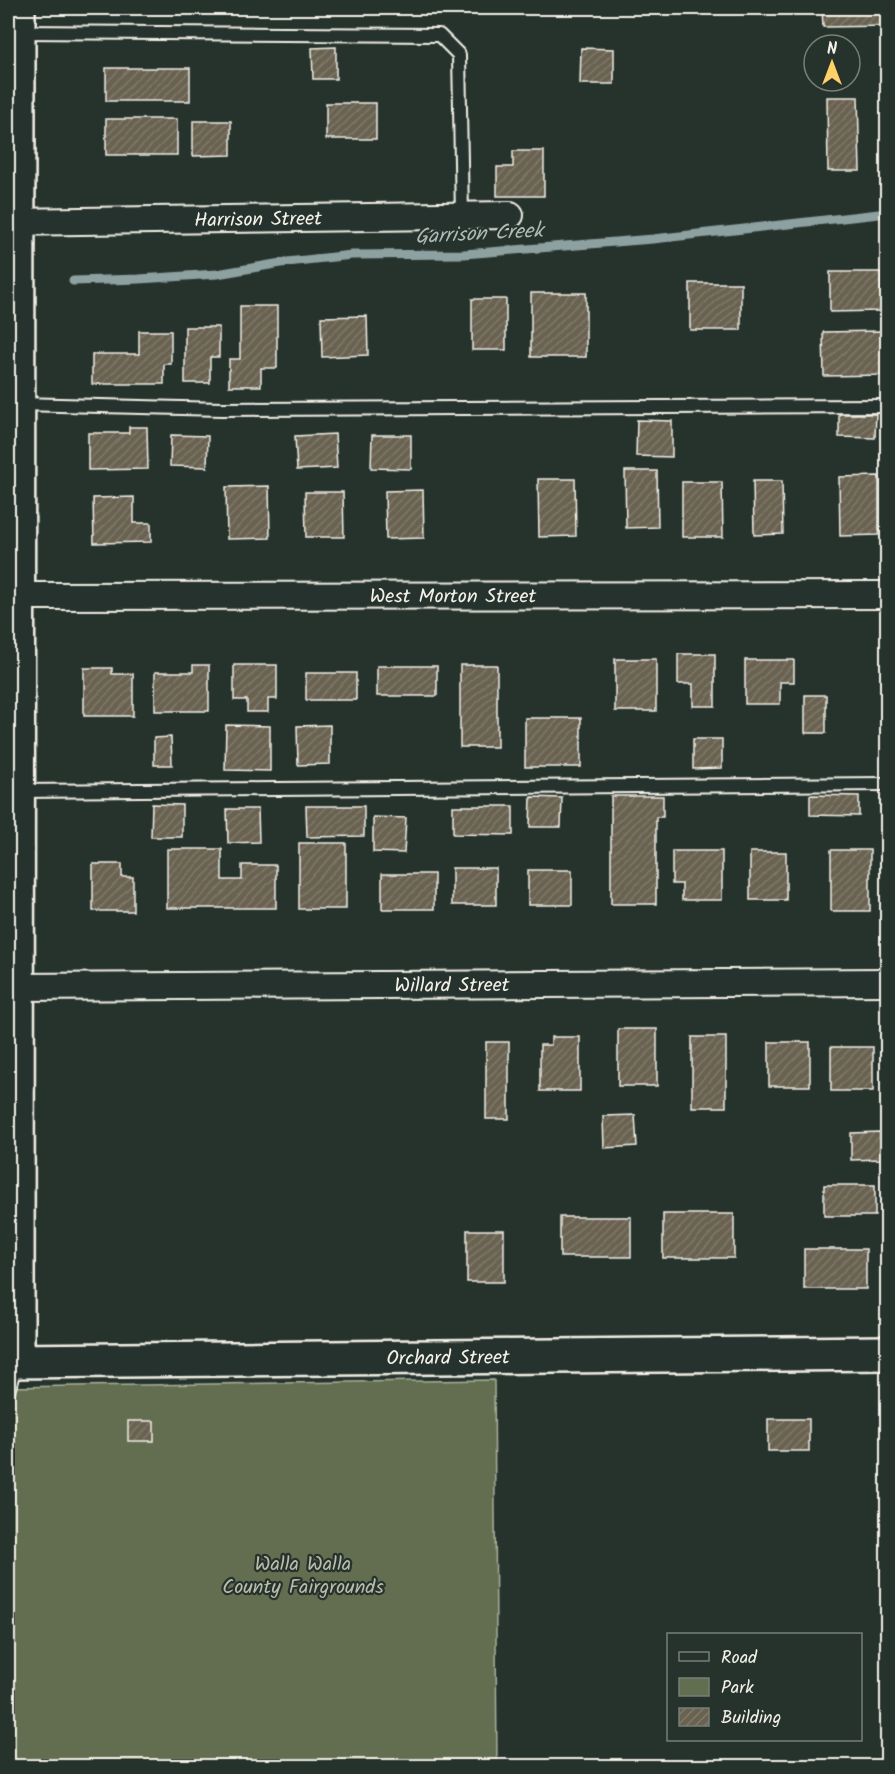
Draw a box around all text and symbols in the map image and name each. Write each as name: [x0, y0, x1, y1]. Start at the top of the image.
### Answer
north arrow: [802, 33, 862, 93]
text: N: [827, 37, 837, 62]
street label: Harrison Street: [194, 204, 322, 237]
water label: Garrison Creek: [414, 215, 547, 254]
street label: West Morton Street: [370, 581, 537, 614]
street label: Willard Street: [394, 970, 510, 1003]
street label: Orchard Street: [386, 1342, 510, 1376]
park label: Walla Walla County Fairgrounds: [222, 1549, 384, 1604]
legend: [667, 1633, 862, 1741]
text: Road: [721, 1644, 758, 1673]
text: Park: [721, 1674, 754, 1703]
text: Building: [721, 1704, 781, 1733]

